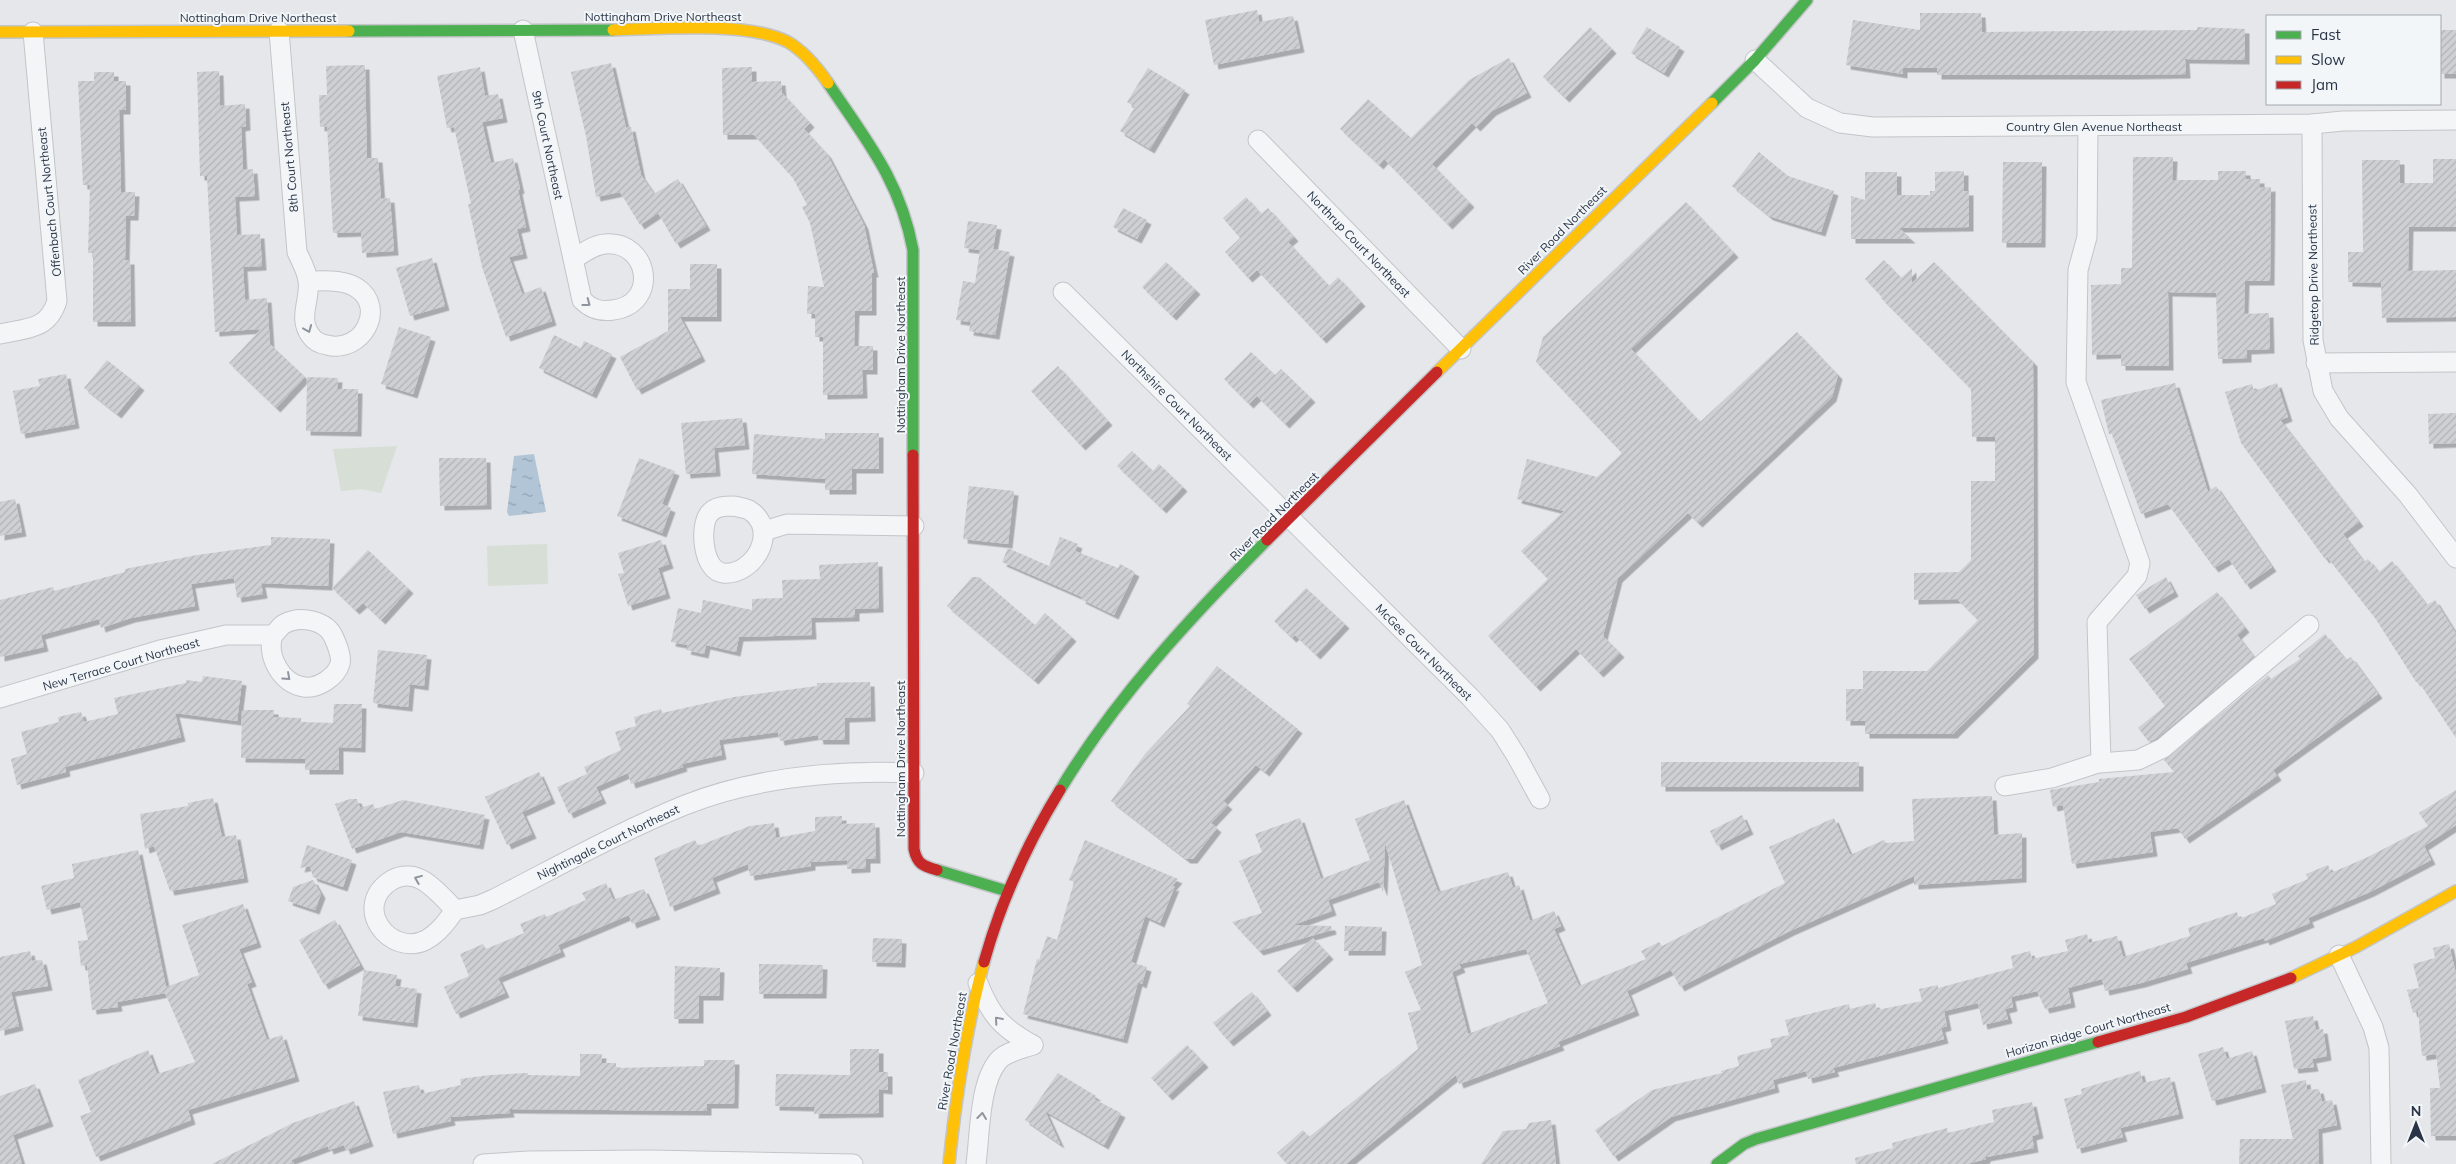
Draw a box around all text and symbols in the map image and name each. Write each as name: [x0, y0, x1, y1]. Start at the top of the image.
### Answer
street label: Nottingham Drive Northeast: [585, 9, 741, 24]
street label: Nottingham Drive Northeast: [180, 10, 336, 25]
legend: [2266, 15, 2441, 105]
text: Fast: [2311, 25, 2341, 44]
text: Slow: [2311, 50, 2345, 69]
text: Jam: [2311, 75, 2338, 94]
street label: 9th Court Northeast: [529, 89, 567, 201]
street label: 8th Court Northeast: [277, 101, 301, 213]
street label: Country Glen Avenue Northeast: [2006, 119, 2182, 134]
street label: Offenbach Court Northeast: [34, 127, 64, 277]
street label: River Road Northeast: [1514, 182, 1610, 278]
street label: Northrup Court Northeast: [1304, 188, 1414, 300]
street label: Ridgetop Drive Northeast: [2304, 204, 2322, 346]
street label: Nottingham Drive Northeast: [893, 277, 908, 433]
one-way arrow: [582, 297, 591, 306]
one-way arrow: [302, 324, 313, 333]
street label: Northshire Court Northeast: [1118, 346, 1236, 464]
street label: River Road Northeast: [1226, 468, 1322, 564]
street label: McGee Court Northeast: [1373, 601, 1475, 703]
street label: New Terrace Court Northeast: [41, 634, 201, 694]
one-way arrow: [281, 671, 290, 680]
street label: Nottingham Drive Northeast: [893, 681, 908, 837]
street label: Nightingale Court Northeast: [534, 801, 682, 883]
one-way arrow: [414, 875, 423, 886]
street label: River Road Northeast: [934, 991, 970, 1111]
street label: Horizon Ridge Court Northeast: [2004, 999, 2172, 1061]
one-way arrow: [995, 1017, 1004, 1026]
north arrow: [2391, 1099, 2441, 1149]
text: N: [2411, 1102, 2421, 1120]
one-way arrow: [976, 1111, 987, 1119]

